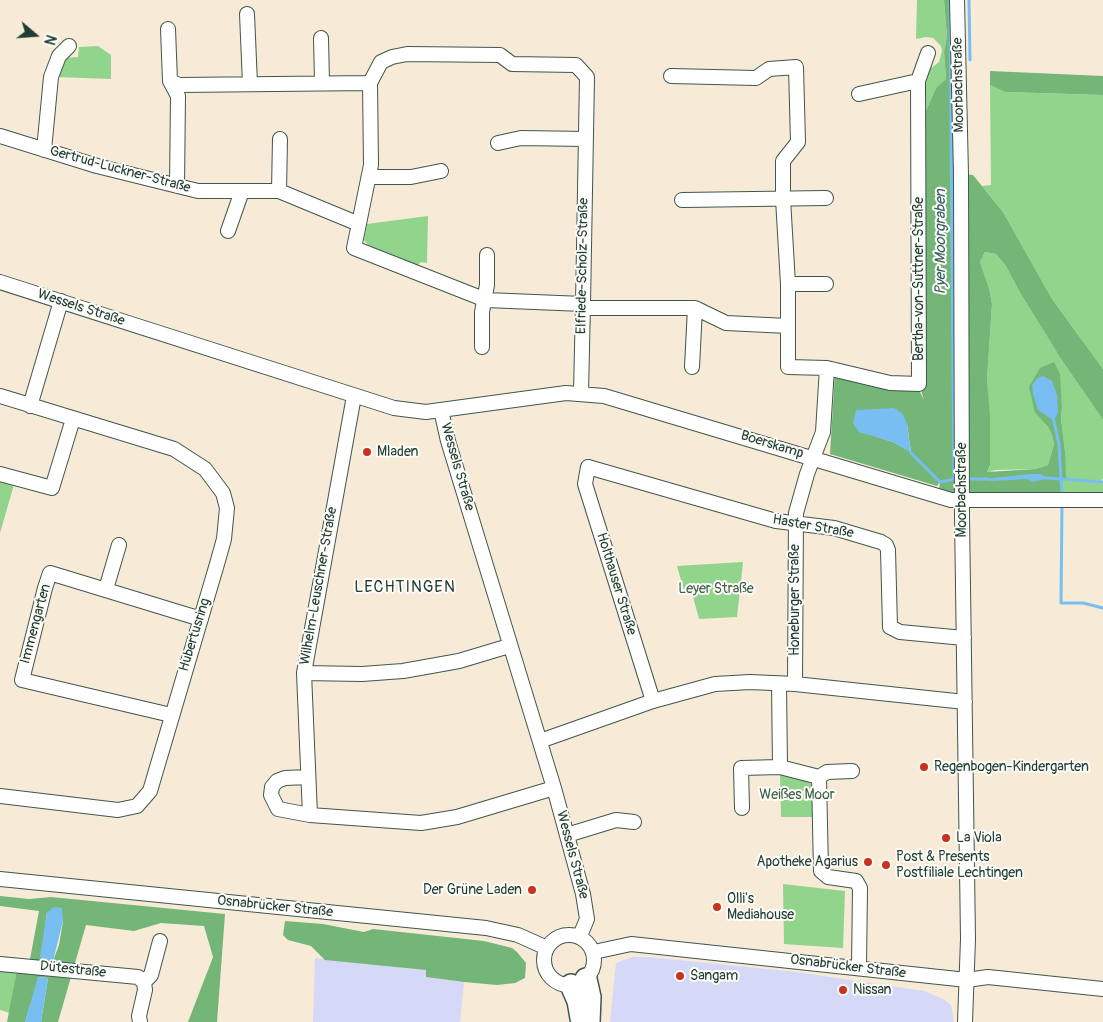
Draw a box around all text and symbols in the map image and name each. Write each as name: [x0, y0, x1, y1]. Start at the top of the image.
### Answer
north arrow: [10, 10, 60, 60]
text: N: [40, 33, 59, 47]
street label: Moorbachstraße: [950, 37, 968, 133]
street label: Gertrud-Luckner-Straße: [48, 143, 192, 197]
water label: Pyer Moorgraben: [932, 189, 950, 295]
street label: Bertha-von-Suttner-Straße: [911, 197, 927, 361]
street label: Elfriede-Scholz-Straße: [573, 198, 593, 334]
street label: Wessels Straße: [35, 286, 127, 330]
street label: Wessels Straße: [436, 421, 478, 513]
street label: Boerskamp: [738, 427, 806, 463]
street label: Moorbachstraße: [954, 442, 970, 538]
place label: Mladen: [377, 444, 418, 460]
marker: Mladen: [361, 446, 373, 458]
street label: Wilhelm-Leuschner-Straße: [297, 506, 341, 666]
street label: Haster Straße: [771, 512, 855, 542]
street label: Holthauser Straße: [592, 531, 640, 637]
street label: Honeburger Straße: [787, 544, 803, 656]
district label: LECHTINGEN: [353, 578, 457, 598]
park label: Leyer Straße: [678, 581, 754, 597]
street label: Immengarten: [17, 582, 55, 666]
street label: Hubertusring: [176, 596, 214, 674]
place label: Regenbogen-Kindergarten: [934, 759, 1089, 775]
marker: Regenbogen-Kindergarten: [918, 761, 930, 773]
park label: Weißes Moor: [759, 787, 835, 803]
street label: Wessels Straße: [552, 809, 592, 901]
place label: La Viola: [956, 830, 1002, 846]
marker: La Viola: [940, 832, 952, 844]
place label: Post & Presents Postfiliale Lechtingen: [896, 849, 1023, 882]
place label: Apotheke Agarius: [756, 854, 858, 870]
marker: Apotheke Agarius: [862, 856, 874, 868]
marker: Post & Presents Postfiliale Lechtingen: [880, 859, 892, 871]
place label: Der Grüne Laden: [423, 882, 522, 898]
marker: Der Grüne Laden: [526, 884, 538, 896]
place label: Olli's Mediahouse: [727, 891, 794, 924]
street label: Osnabrücker Straße: [216, 893, 334, 921]
marker: Olli's Mediahouse: [711, 901, 723, 913]
street label: Osnabrücker Straße: [789, 952, 907, 982]
street label: Dütestraße: [39, 958, 107, 982]
place label: Sangam: [690, 968, 738, 984]
marker: Sangam: [674, 970, 686, 982]
place label: Nissan: [853, 982, 891, 998]
marker: Nissan: [837, 984, 849, 996]

